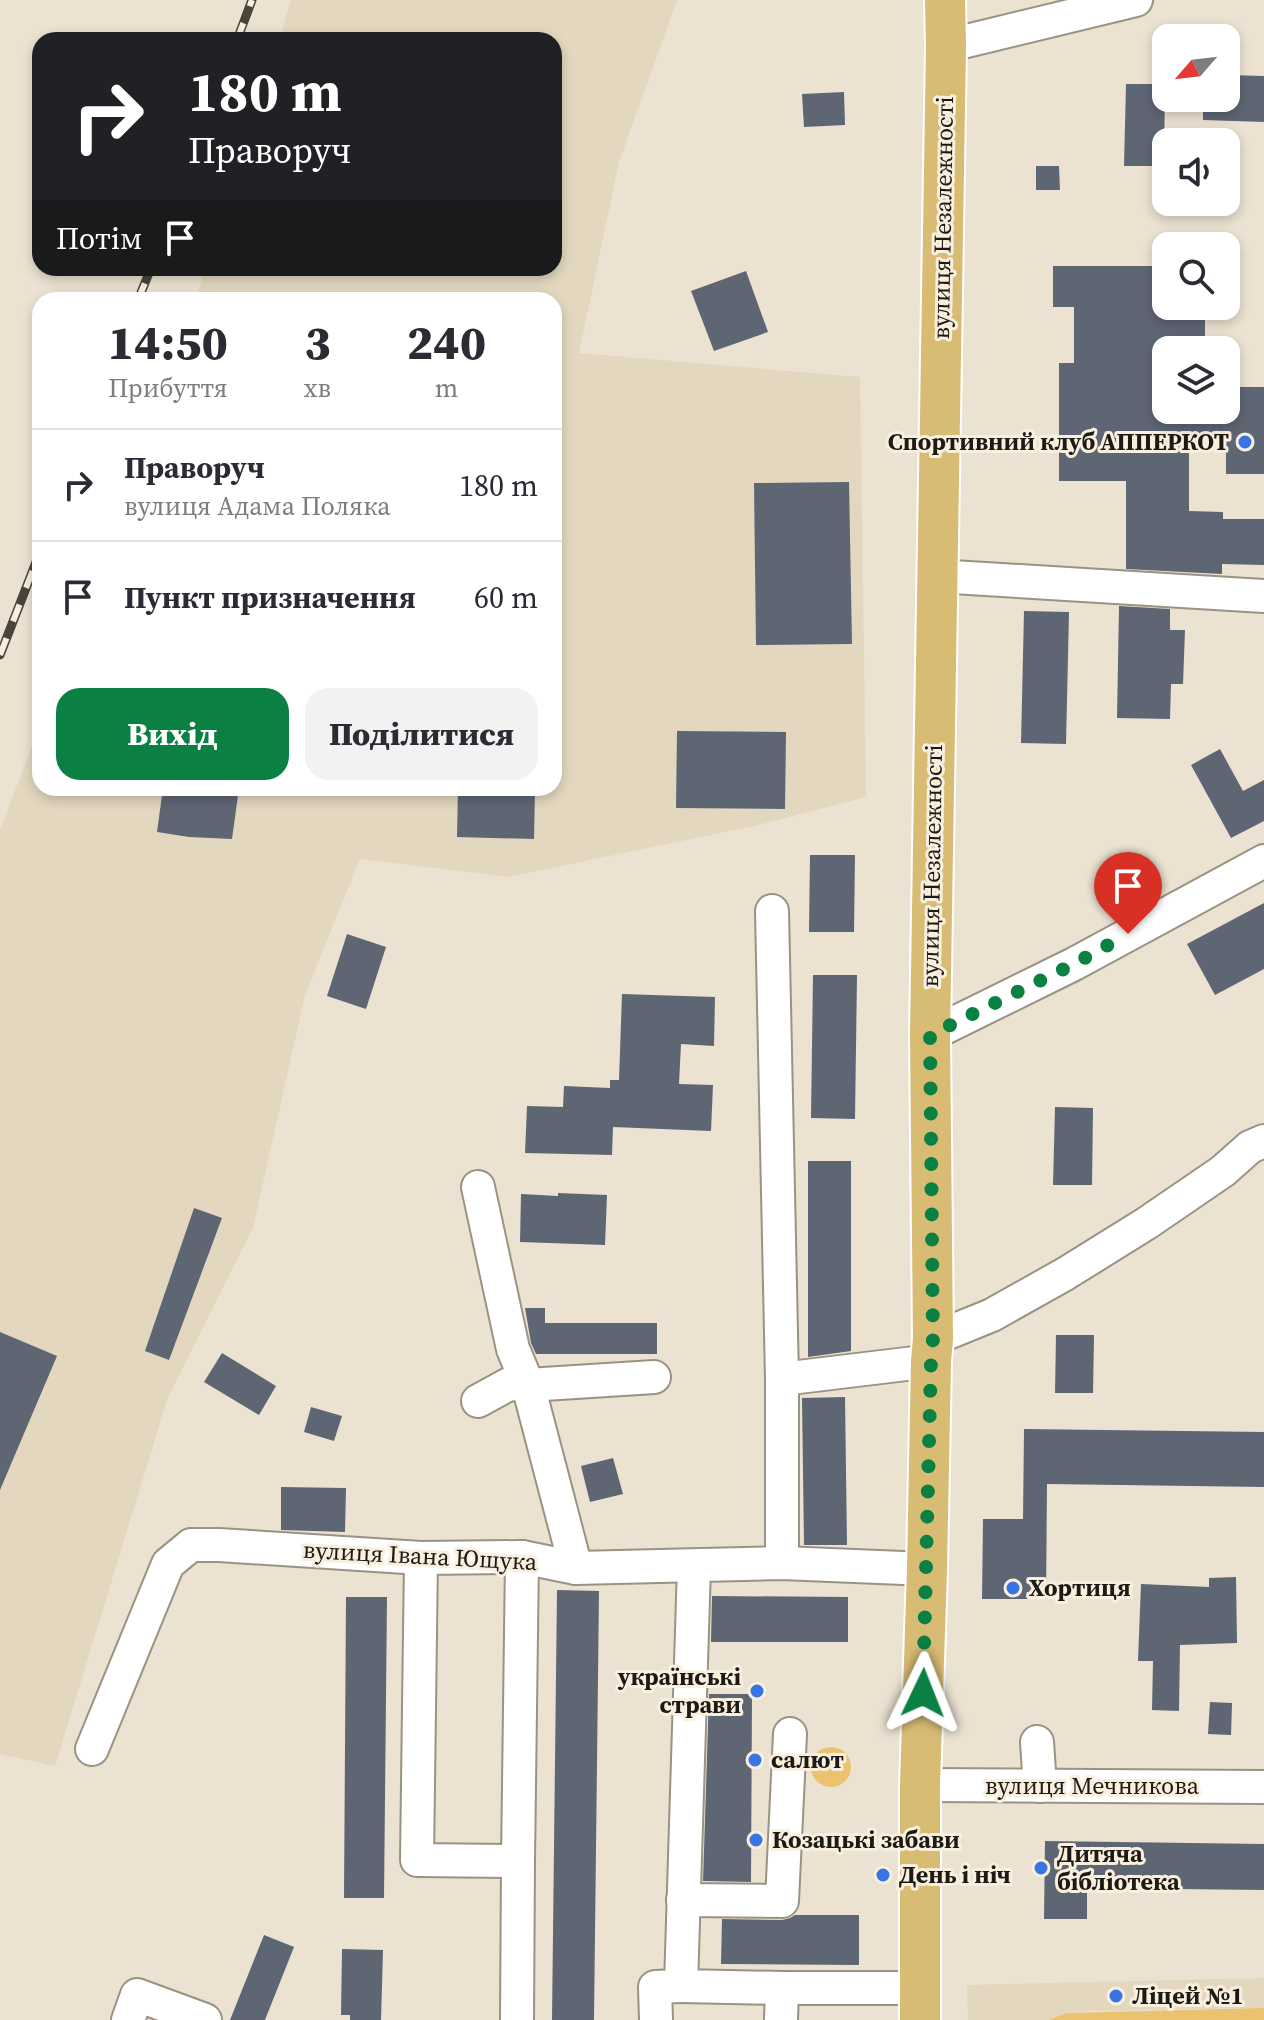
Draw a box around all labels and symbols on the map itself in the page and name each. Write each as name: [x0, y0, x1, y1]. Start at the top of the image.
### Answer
north arrow: [1152, 24, 1240, 112]
street label: вулиця Незалежності: [924, 96, 961, 340]
place label: Спортивний клуб АППЕРКОТ: [888, 425, 1229, 458]
marker: Спортивний клуб АППЕРКОТ: [1236, 433, 1254, 451]
street label: вулиця Незалежності: [913, 744, 950, 988]
pin: [1094, 852, 1162, 934]
street label: вулиця Івана Ющука: [302, 1533, 539, 1578]
place label: Хортиця: [1029, 1571, 1131, 1604]
marker: Хортиця: [1004, 1579, 1022, 1597]
position arrow: [881, 1651, 965, 1735]
place label: українські страви: [617, 1660, 741, 1721]
marker: українські страви: [748, 1682, 766, 1700]
place label: салют: [771, 1743, 844, 1776]
marker: салют: [746, 1751, 764, 1769]
street label: вулиця Мечникова: [985, 1769, 1200, 1802]
place label: Козацькі забави: [772, 1823, 960, 1856]
marker: Козацькі забави: [747, 1831, 765, 1849]
place label: Дитяча бібліотека: [1057, 1837, 1180, 1898]
place label: День і ніч: [899, 1858, 1011, 1891]
marker: Дитяча бібліотека: [1032, 1859, 1050, 1877]
marker: День і ніч: [874, 1866, 892, 1884]
place label: Ліцей №1: [1132, 1979, 1243, 2012]
marker: Ліцей №1: [1107, 1987, 1125, 2005]

